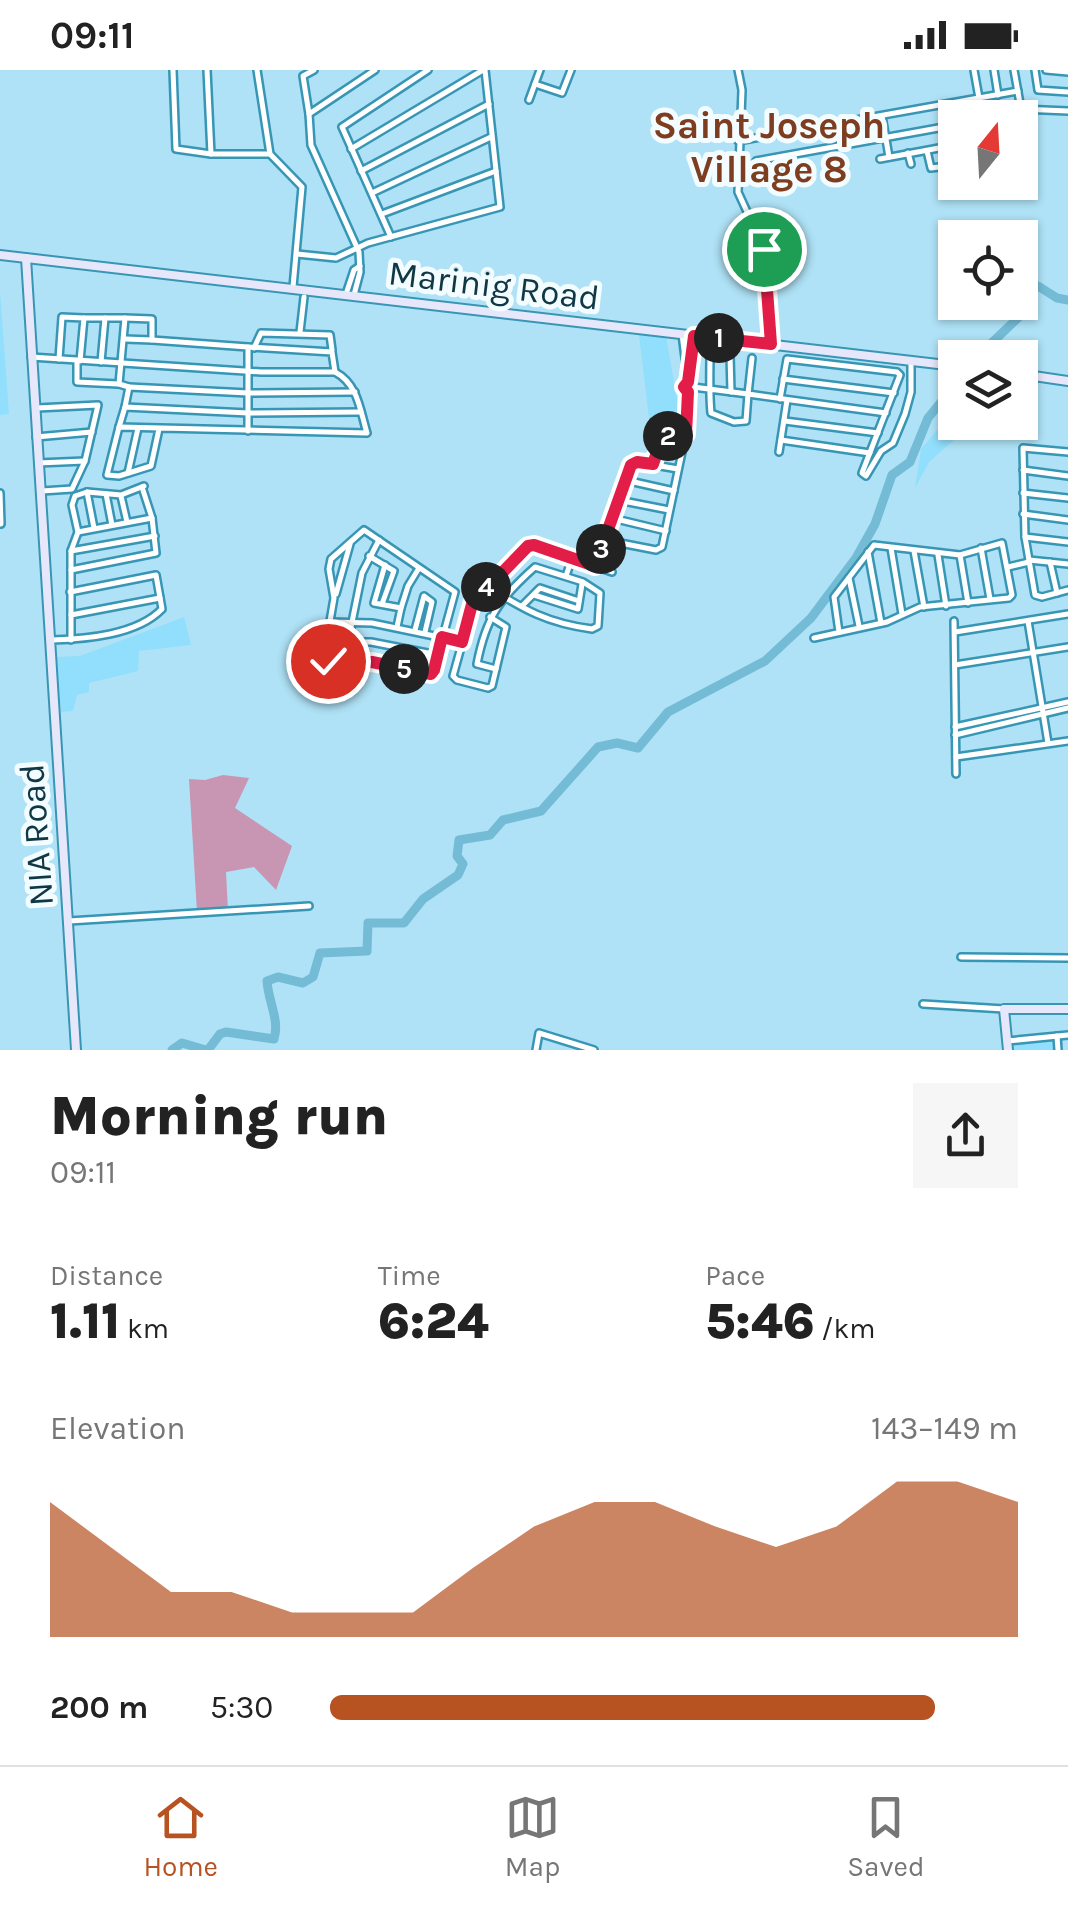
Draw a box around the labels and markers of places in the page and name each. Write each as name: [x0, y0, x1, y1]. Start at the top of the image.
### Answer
pin: [722, 207, 807, 292]
pin: 1: [694, 313, 744, 363]
pin: 2: [643, 411, 693, 461]
pin: 3: [576, 524, 626, 574]
pin: 4: [461, 562, 511, 612]
pin: [286, 619, 371, 704]
pin: 5: [379, 644, 429, 694]

